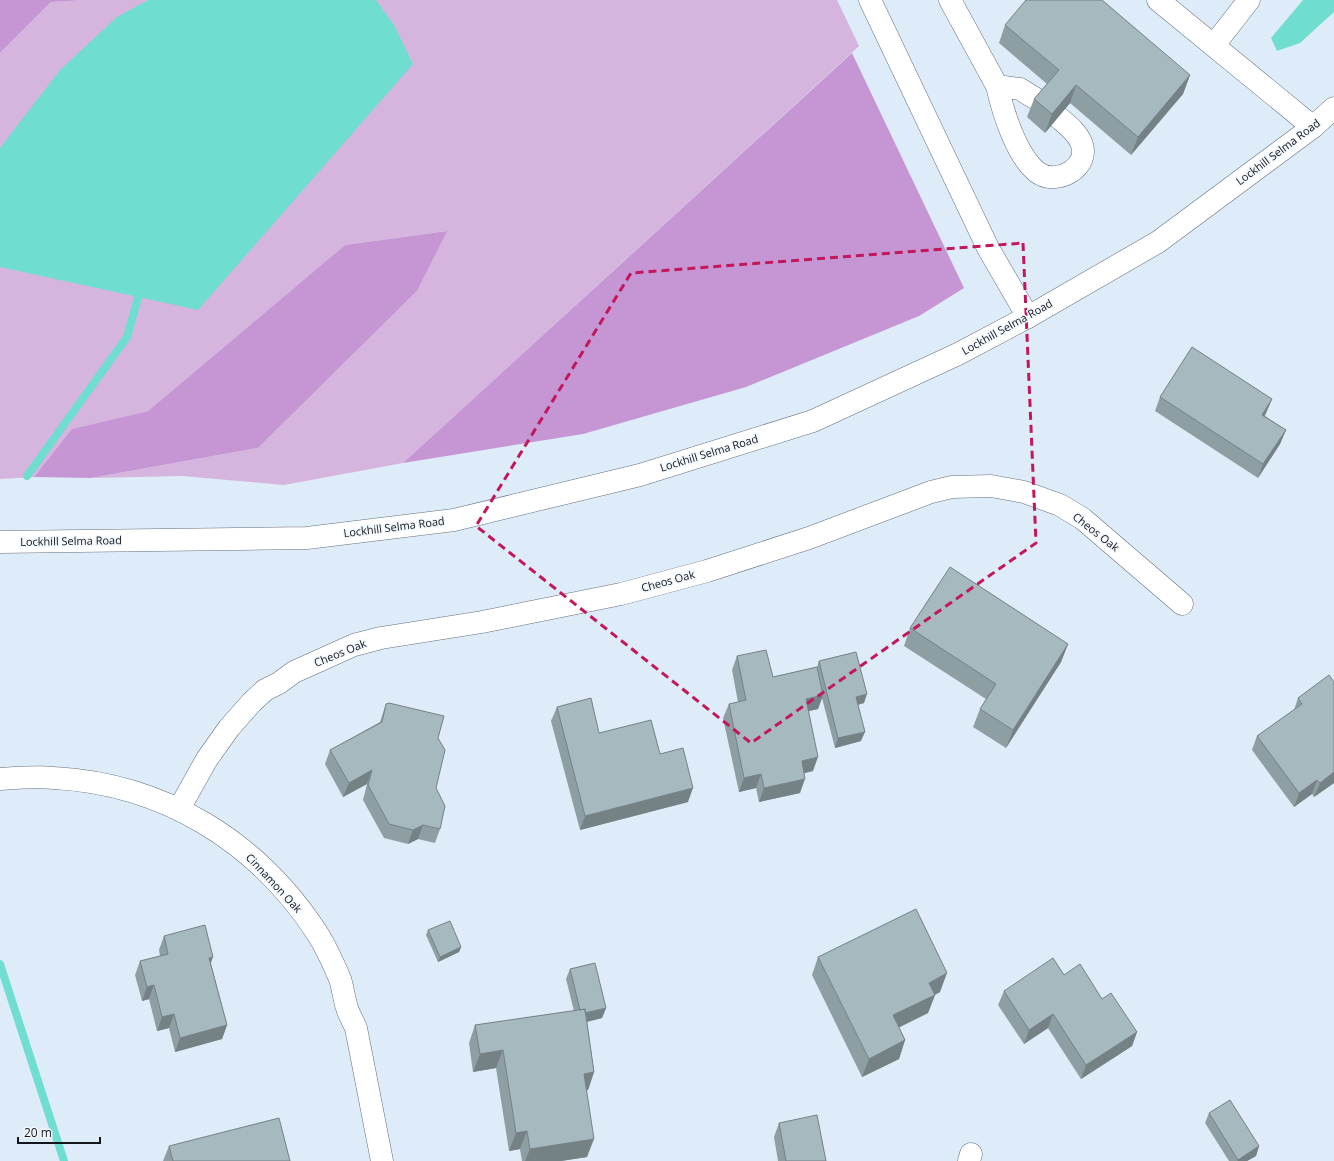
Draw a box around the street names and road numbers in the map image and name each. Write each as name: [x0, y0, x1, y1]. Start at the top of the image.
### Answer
street label: Lockhill Selma Road: [1233, 115, 1323, 188]
street label: Lockhill Selma Road: [959, 295, 1055, 358]
street label: Lockhill Selma Road: [658, 430, 760, 475]
street label: Cheos Oak: [1070, 509, 1123, 555]
street label: Lockhill Selma Road: [343, 513, 445, 540]
street label: Lockhill Selma Road: [20, 532, 122, 549]
street label: Cheos Oak: [639, 566, 697, 595]
street label: Cheos Oak: [311, 635, 368, 670]
street label: Cinnamon Oak: [243, 850, 306, 916]

